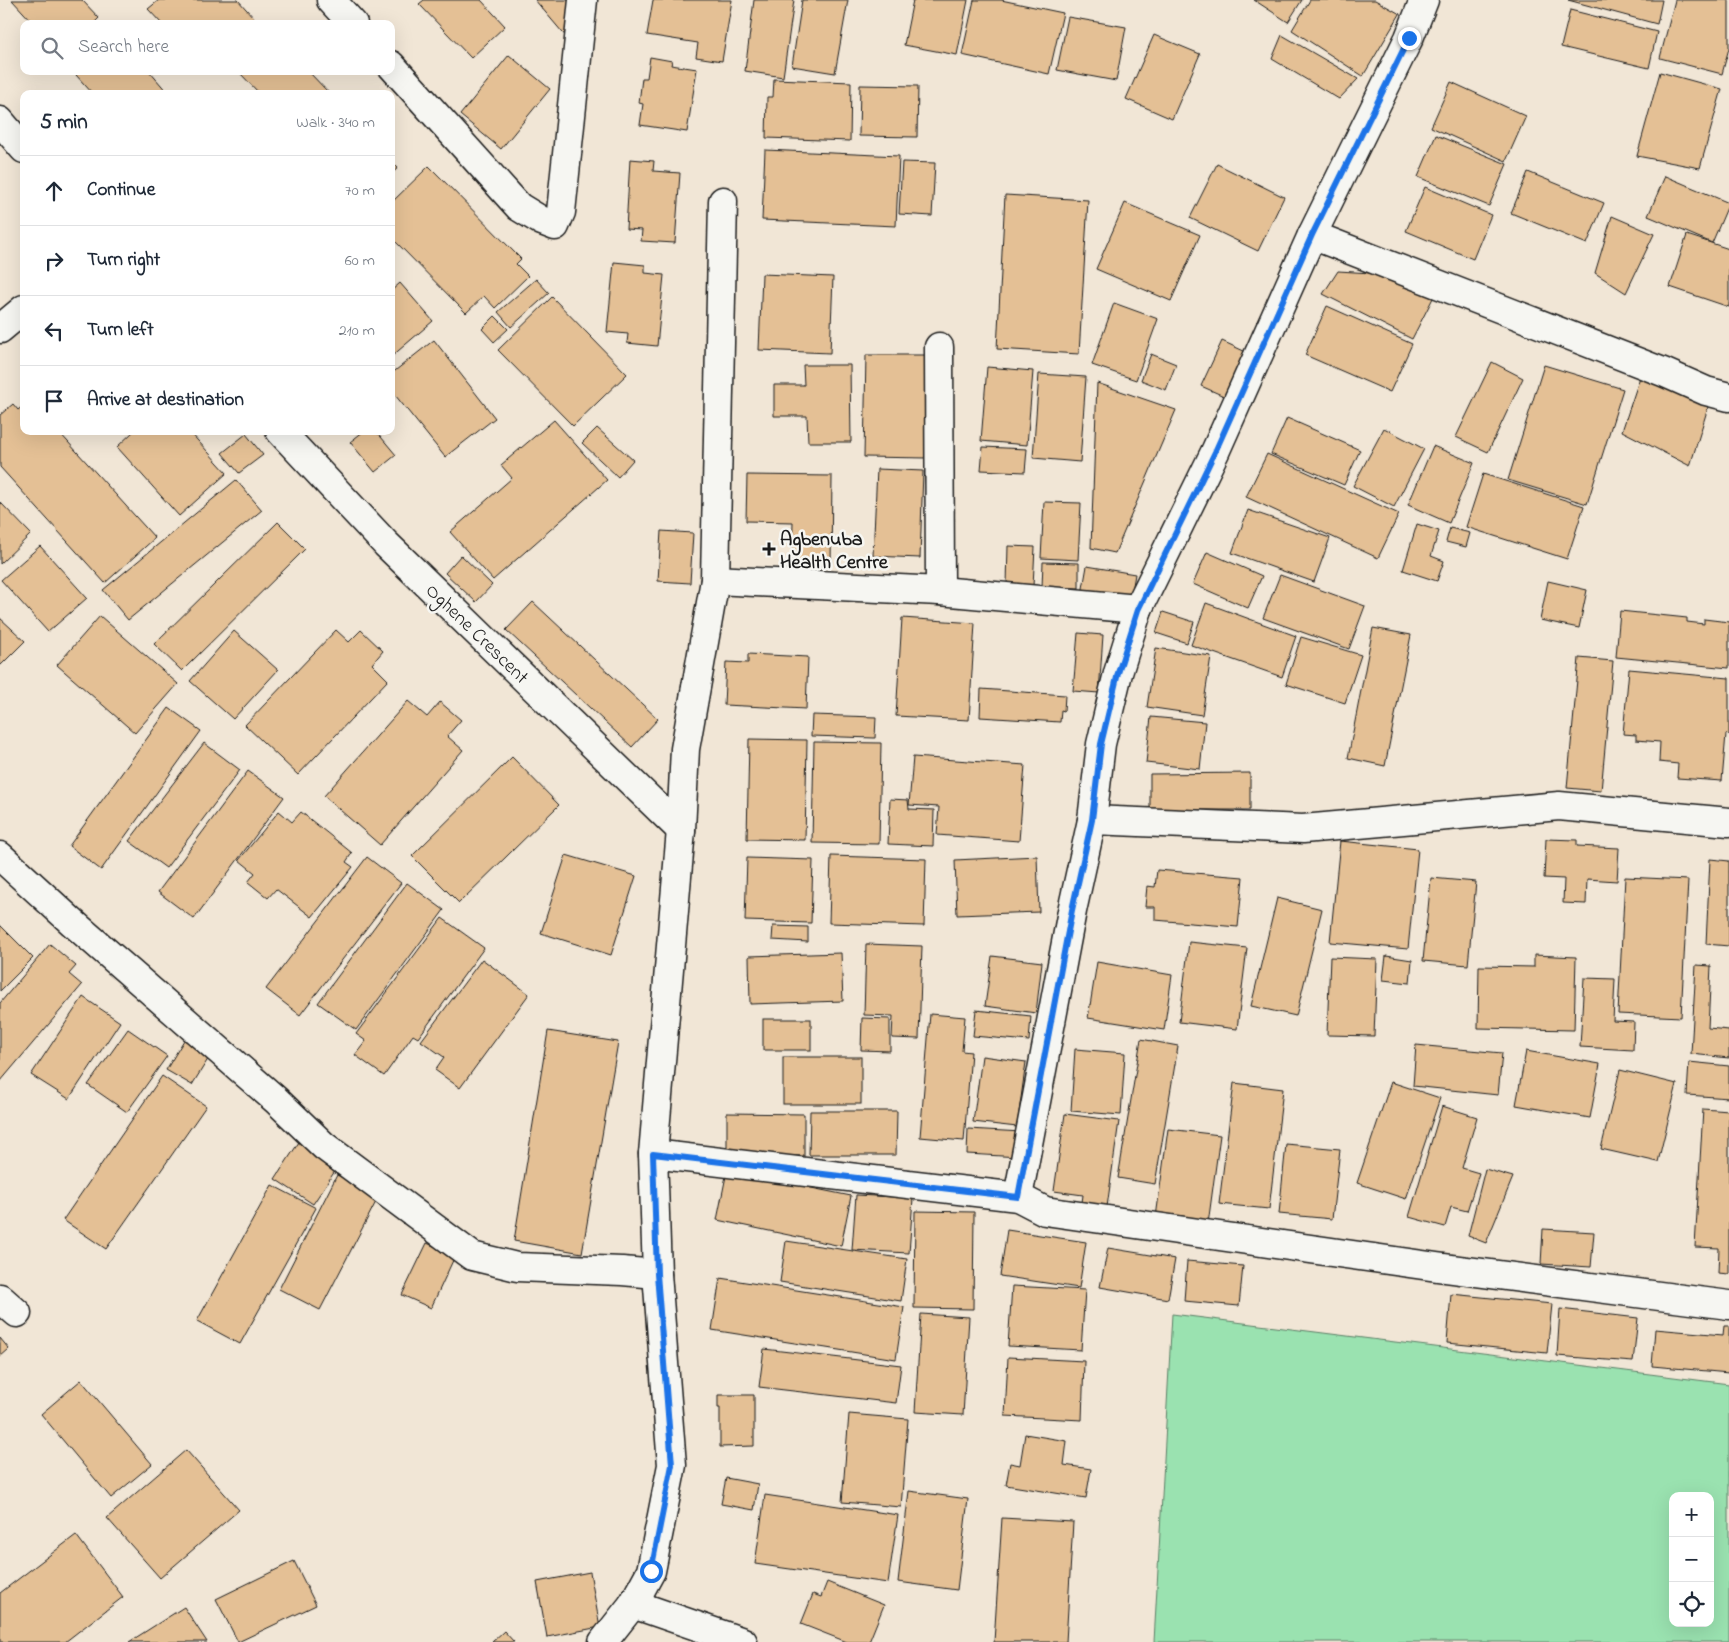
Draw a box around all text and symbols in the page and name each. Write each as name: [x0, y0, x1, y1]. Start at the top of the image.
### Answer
search box: [20, 20, 395, 75]
route end: [1398, 27, 1421, 50]
icon: search: [38, 34, 66, 62]
text: Search here: [78, 34, 169, 61]
text: 5 min: [40, 108, 88, 138]
text: Walk · 340 m: [296, 111, 375, 135]
icon: ahead: [40, 177, 68, 205]
text: Continue: [87, 177, 155, 204]
text: 70 m: [345, 179, 375, 203]
icon: right: [40, 247, 68, 275]
text: Turn right: [87, 247, 160, 274]
text: 60 m: [345, 249, 375, 273]
icon: left: [40, 317, 68, 345]
text: Turn left: [87, 317, 154, 344]
text: 210 m: [339, 319, 375, 343]
icon: arrive: [40, 387, 68, 415]
text: Arrive at destination: [87, 387, 244, 414]
place label: Agbenuba Health Centre: [780, 526, 889, 578]
marker: Agbenuba Health Centre: [762, 542, 776, 556]
street label: Oghene Crescent: [417, 578, 535, 693]
map controls: [1669, 1492, 1714, 1627]
button: +: [1669, 1492, 1714, 1537]
button: −: [1669, 1537, 1714, 1582]
route start: [640, 1560, 663, 1583]
button: locate: [1669, 1582, 1714, 1627]

